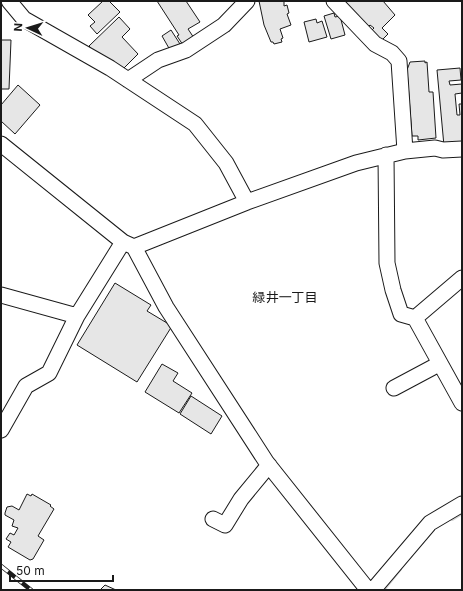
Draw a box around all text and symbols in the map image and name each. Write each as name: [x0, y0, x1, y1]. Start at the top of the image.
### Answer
north arrow: [8, 8, 48, 48]
text: N: [11, 23, 25, 32]
district label: 緑井一丁目: [252, 289, 318, 305]
scale bar: [10, 557, 113, 583]
text: 50 m: [16, 563, 45, 578]

